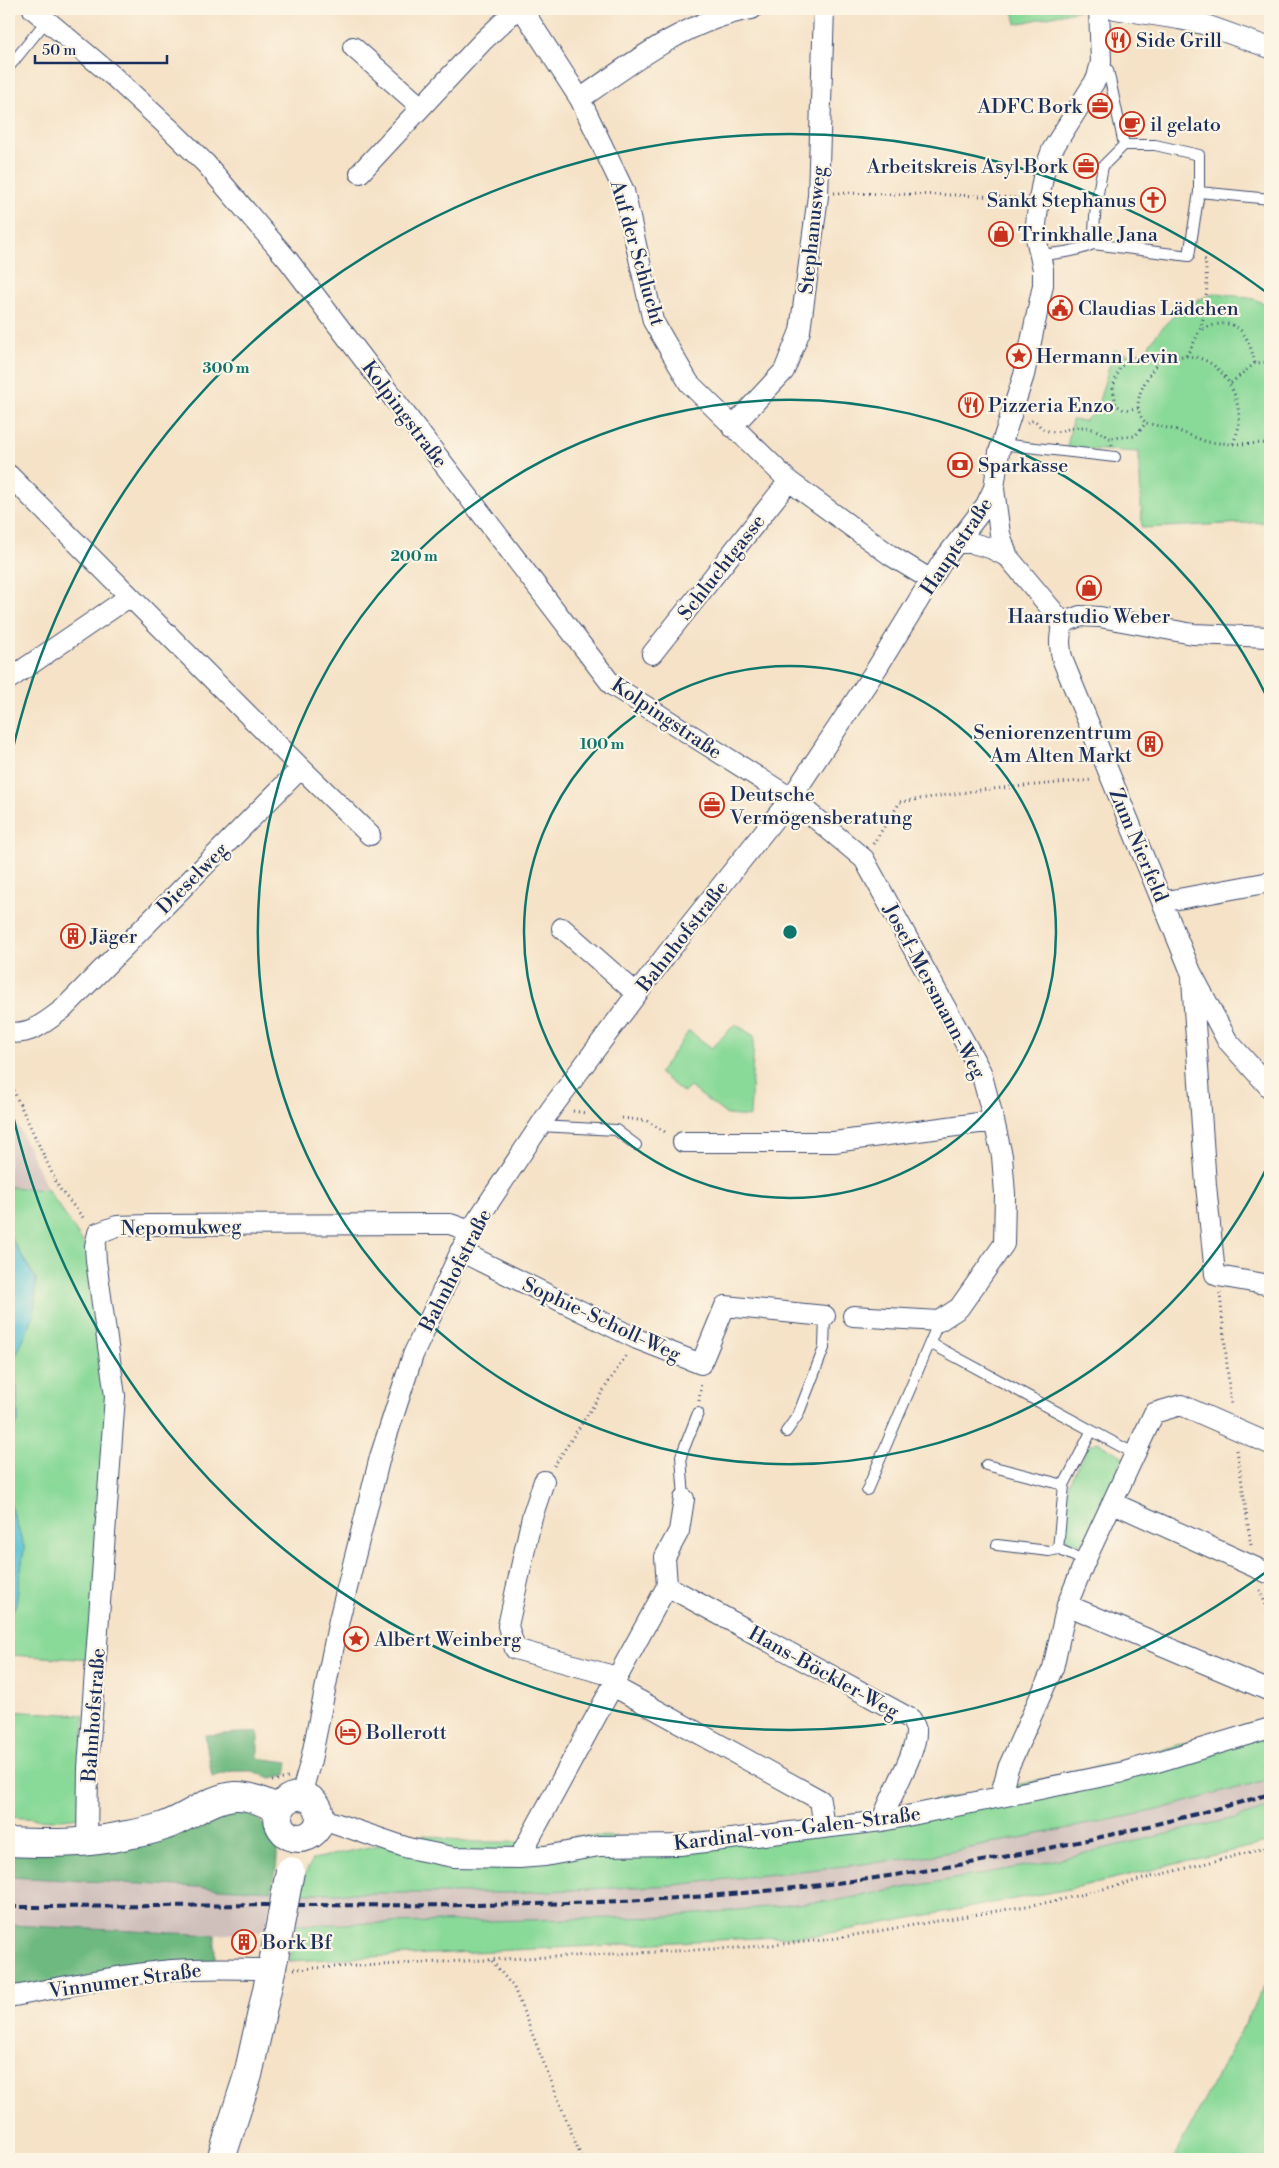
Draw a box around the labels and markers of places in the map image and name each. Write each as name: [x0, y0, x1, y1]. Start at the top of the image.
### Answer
restaurant icon: Side Grill: [1105, 27, 1131, 53]
place label: Side Grill: [1136, 29, 1222, 54]
office icon: ADFC Bork: [1087, 93, 1113, 119]
place label: ADFC Bork: [977, 95, 1084, 120]
cafe icon: il gelato: [1119, 111, 1145, 137]
place label: il gelato: [1150, 113, 1221, 138]
office icon: Arbeitskreis Asyl Bork: [1073, 153, 1099, 179]
place label: Arbeitskreis Asyl Bork: [866, 155, 1070, 180]
church icon: Sankt Stephanus: [1140, 187, 1166, 213]
place label: Sankt Stephanus: [987, 189, 1136, 214]
shop icon: Trinkhalle Jana: [988, 221, 1014, 247]
place label: Trinkhalle Jana: [1018, 223, 1159, 248]
public building icon: Claudias Lädchen: [1047, 295, 1073, 321]
place label: Claudias Lädchen: [1078, 297, 1239, 322]
place icon: Hermann Levin: [1006, 343, 1032, 369]
place label: Hermann Levin: [1036, 345, 1179, 370]
restaurant icon: Pizzeria Enzo: [958, 392, 984, 418]
place label: Pizzeria Enzo: [988, 394, 1114, 419]
bank icon: Sparkasse: [947, 452, 973, 478]
place label: Sparkasse: [978, 454, 1068, 479]
shop icon: Haarstudio Weber: [1076, 575, 1102, 601]
place label: Haarstudio Weber: [1008, 605, 1171, 630]
place label: Seniorenzentrum Am Alten Markt: [973, 721, 1132, 769]
building icon: Seniorenzentrum Am Alten Markt: [1137, 731, 1163, 757]
place label: Deutsche Vermögensberatung: [729, 783, 913, 831]
office icon: Deutsche Vermögensberatung: [699, 792, 725, 818]
building icon: Jäger: [60, 923, 86, 949]
centre of rings: [781, 923, 799, 941]
place label: Jäger: [89, 925, 138, 950]
place icon: Albert Weinberg: [343, 1626, 369, 1652]
place label: Albert Weinberg: [373, 1628, 522, 1653]
hotel icon: Bollerott: [335, 1719, 361, 1745]
place label: Bollerott: [365, 1721, 447, 1746]
building icon: Bork Bf: [231, 1929, 257, 1955]
place label: Bork Bf: [261, 1931, 332, 1956]

